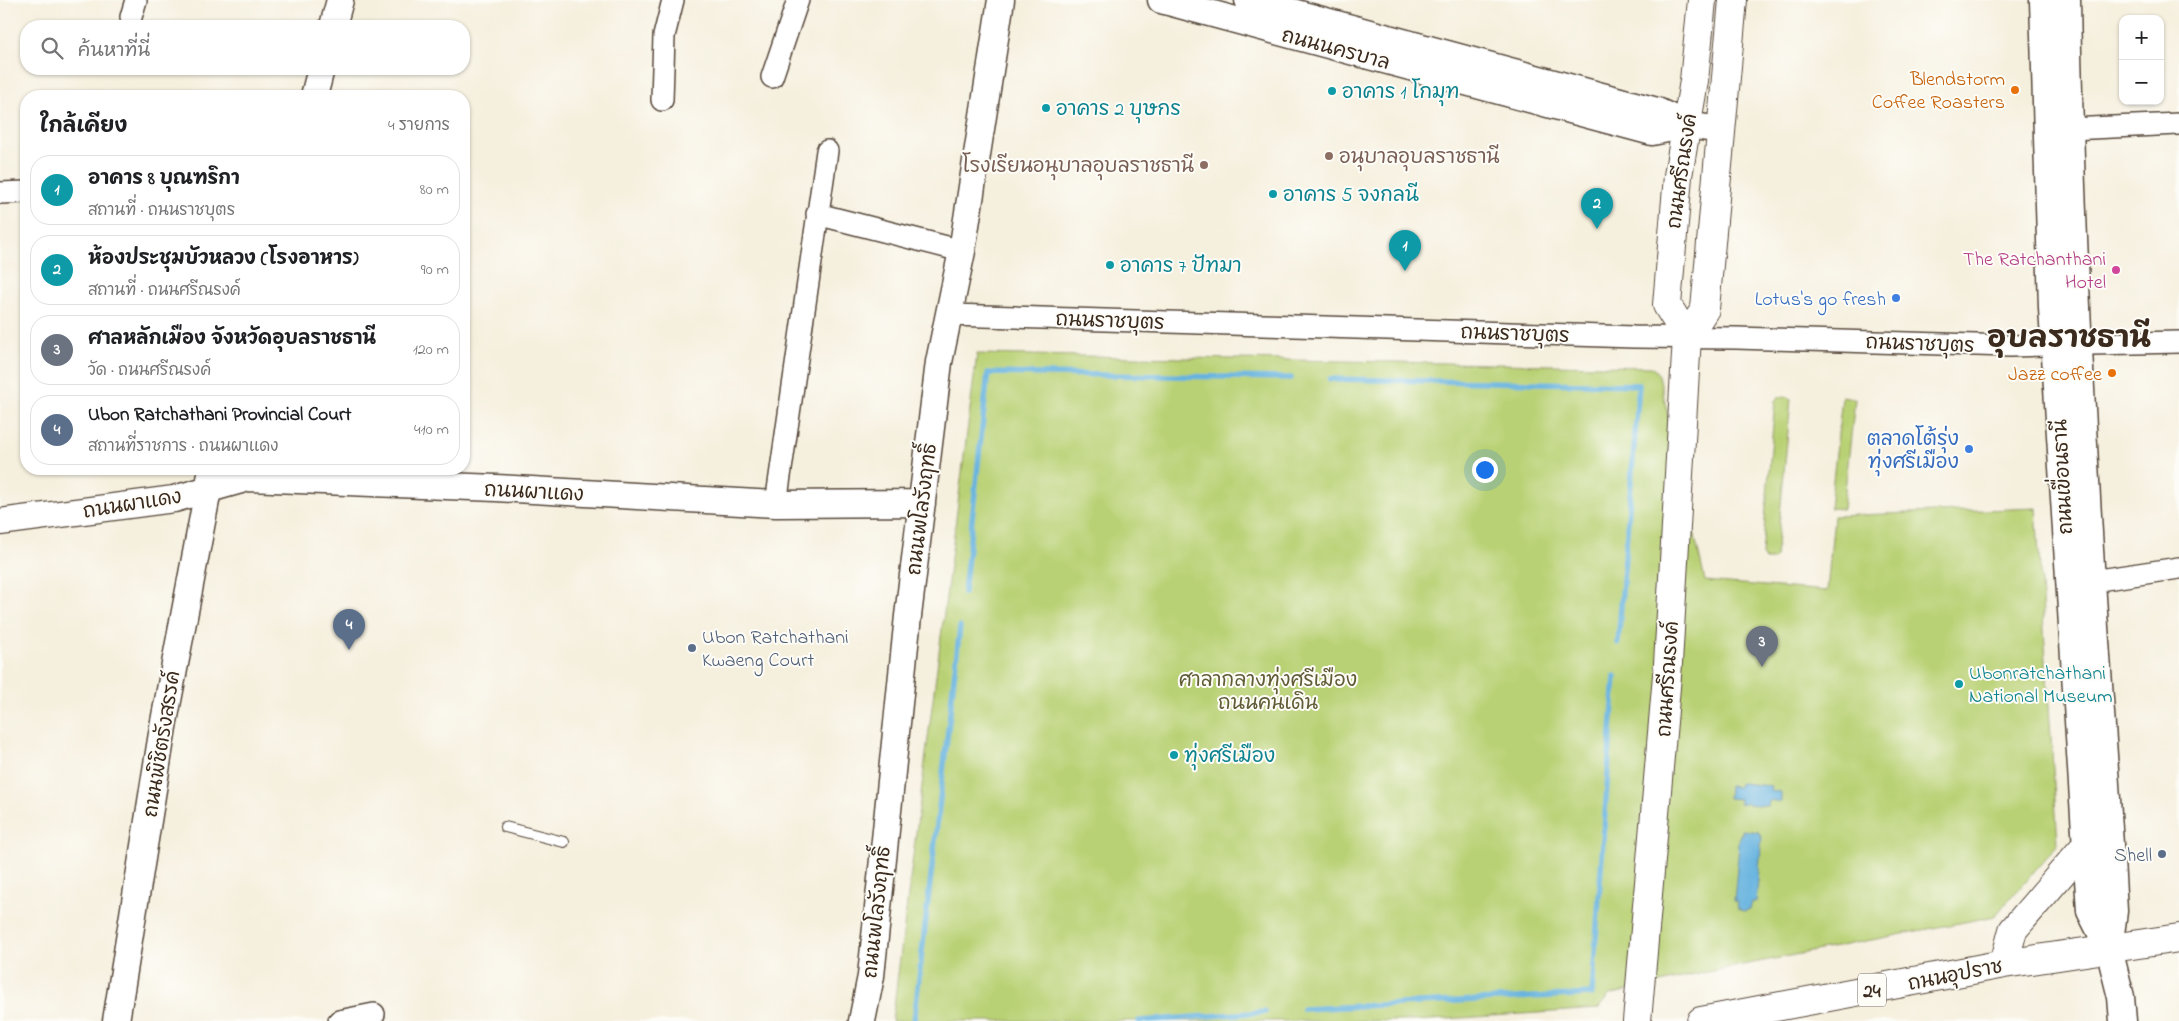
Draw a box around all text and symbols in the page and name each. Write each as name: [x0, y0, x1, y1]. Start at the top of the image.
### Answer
map controls: [2119, 15, 2164, 105]
button: +: [2119, 15, 2164, 60]
search box: [20, 20, 470, 75]
street label: ถนนนครบาล: [1278, 22, 1393, 79]
icon: search: [38, 34, 66, 62]
text: ค้นหาที่นี่: [78, 38, 150, 65]
button: −: [2119, 60, 2164, 105]
place label: Blendstorm Coffee Roasters: [1872, 66, 2005, 118]
place label: อาคาร 1 โกมุท: [1342, 78, 1459, 108]
marker: Blendstorm Coffee Roasters: [2009, 84, 2021, 96]
marker: อาคาร 1 โกมุท: [1326, 85, 1338, 97]
place label: อาคาร 2 บุษกร: [1056, 96, 1181, 125]
marker: อาคาร 2 บุษกร: [1040, 102, 1052, 114]
street label: ถนนศรีณรงค์: [1660, 111, 1706, 231]
text: ใกล้เคียง: [40, 112, 127, 142]
text: 4 รายการ: [388, 114, 450, 138]
place label: อนุบาลอุบลราชธานี: [1339, 144, 1500, 173]
marker: อนุบาลอุบลราชธานี: [1323, 150, 1335, 162]
place label: โรงเรียนอนุบาลอุบลราชธานี: [962, 152, 1194, 182]
marker: โรงเรียนอนุบาลอุบลราชธานี: [1198, 159, 1210, 171]
text: อาคาร 8 บุณฑริกา: [88, 166, 240, 193]
text: 1: [54, 178, 60, 202]
text: 80 m: [420, 178, 449, 202]
place label: อาคาร 5 จงกลนี: [1283, 182, 1419, 211]
marker: อาคาร 5 จงกลนี: [1267, 188, 1279, 200]
pin: 2: [1581, 188, 1613, 229]
text: สถานที่ · ถนนราชบุตร: [88, 199, 235, 223]
pin: 1: [1389, 230, 1421, 271]
text: ห้องประชุมบัวหลวง (โรงอาหาร): [88, 246, 358, 273]
place label: The Ratchanthani Hotel: [1963, 246, 2106, 298]
place label: อาคาร 7 ปัทมา: [1120, 253, 1242, 282]
text: 2: [53, 258, 61, 282]
text: 90 m: [421, 258, 449, 282]
marker: อาคาร 7 ปัทมา: [1104, 259, 1116, 271]
marker: The Ratchanthani Hotel: [2110, 264, 2122, 276]
text: สถานที่ · ถนนศรีณรงค์: [88, 279, 241, 303]
place label: Lotus's go fresh: [1755, 286, 1886, 316]
marker: Lotus's go fresh: [1890, 292, 1902, 304]
street label: ถนนราชบุตร: [1055, 306, 1165, 339]
district label: อุบลราชธานี: [1987, 318, 2151, 362]
street label: ถนนราชบุตร: [1460, 319, 1570, 352]
text: ศาลหลักเมือง จังหวัดอุบลราชธานี: [88, 326, 376, 353]
street label: ถนนราชบุตร: [1865, 329, 1975, 362]
text: 3: [54, 338, 60, 362]
text: 120 m: [413, 338, 449, 362]
text: วัด · ถนนศรีณรงค์: [88, 359, 211, 383]
place label: Jazz coffee: [2008, 361, 2102, 390]
marker: Jazz coffee: [2106, 367, 2118, 379]
text: Ubon Ratchathani Provincial Court: [88, 402, 351, 429]
text: 4: [54, 418, 60, 442]
text: 410 m: [414, 418, 449, 442]
street label: ถนนเขื่อนธานี: [2040, 418, 2082, 536]
place label: ตลาดโต้รุ่ง ทุ่งศรีเมือง: [1867, 425, 1959, 478]
text: สถานที่ราชการ · ถนนผาแดง: [88, 435, 278, 459]
street label: ถนนพโลรังฤทธิ์: [895, 441, 946, 577]
marker: ตลาดโต้รุ่ง ทุ่งศรีเมือง: [1963, 443, 1975, 455]
your location: [1472, 457, 1498, 483]
street label: ถนนผาแดง: [483, 476, 584, 511]
street label: ถนนผาแดง: [81, 483, 184, 528]
pin: 4: [333, 609, 365, 650]
street label: ถนนศรีณรงค์: [1650, 620, 1688, 738]
place label: Ubon Ratchathani Kwaeng Court: [702, 624, 849, 677]
pin: 3: [1746, 626, 1778, 667]
marker: Ubon Ratchathani Kwaeng Court: [686, 642, 698, 654]
place label: Ubonratchathani National Museum: [1969, 660, 2113, 712]
park label: ศาลากลางทุ่งศรีเมือง ถนนคนเดิน: [1179, 666, 1357, 719]
street label: ถนนพิชิตรังสรรค์: [137, 669, 189, 820]
marker: Ubonratchathani National Museum: [1953, 678, 1965, 690]
place label: ทุ่งศรีเมือง: [1184, 742, 1275, 772]
marker: ทุ่งศรีเมือง: [1168, 749, 1180, 761]
place label: Shell: [2114, 842, 2152, 871]
street label: ถนนพโลรังฤทธิ์: [851, 844, 900, 980]
marker: Shell: [2156, 848, 2168, 860]
street label: ถนนอุปราช: [1906, 953, 2006, 1000]
road number: 24: [1858, 974, 1886, 1006]

